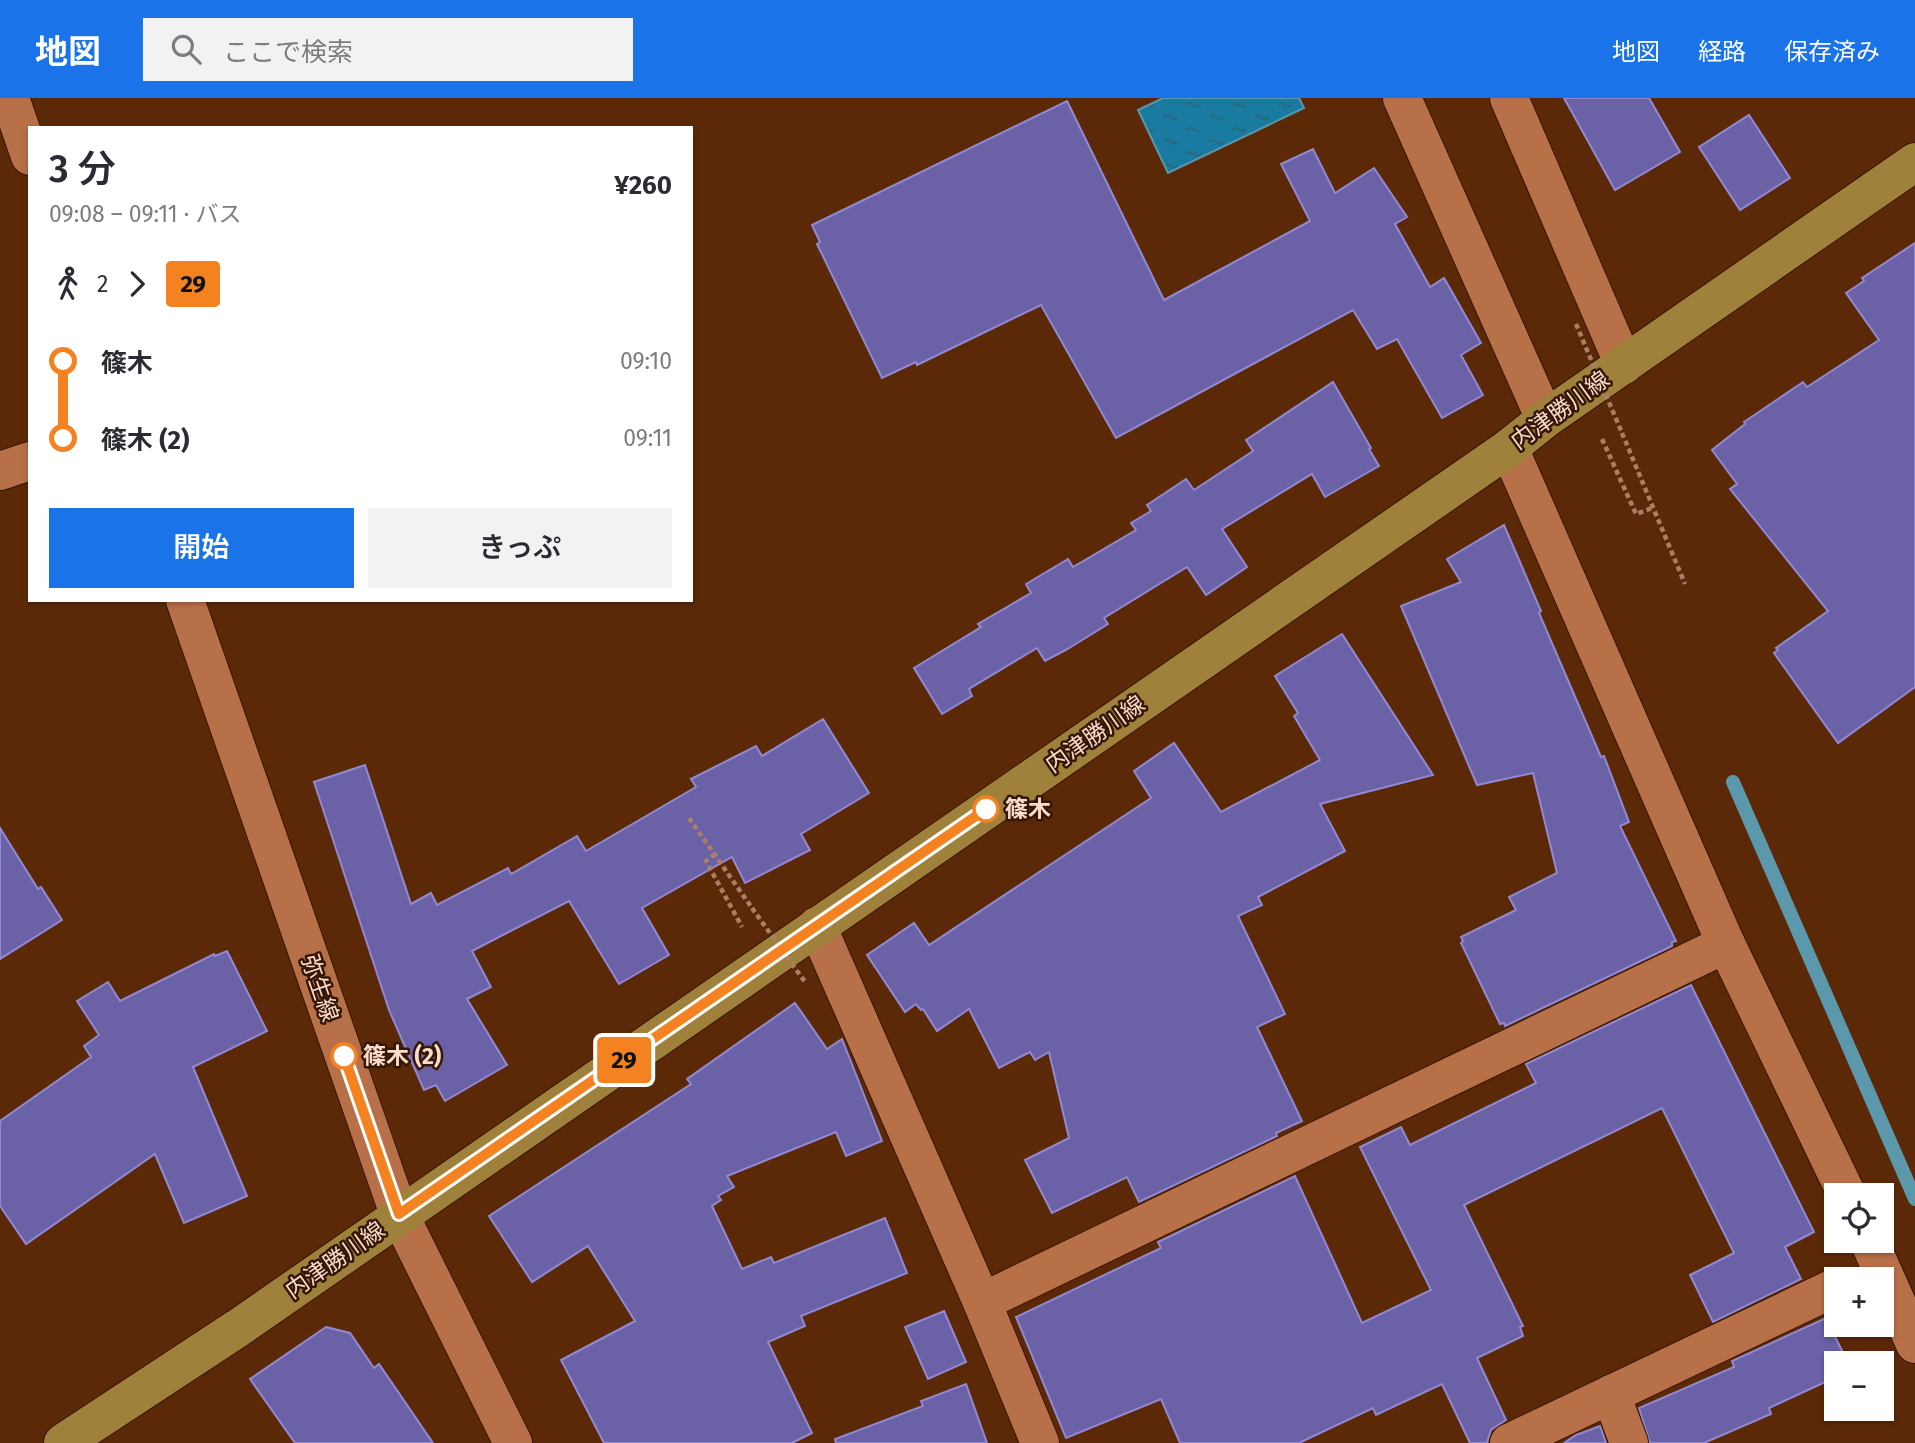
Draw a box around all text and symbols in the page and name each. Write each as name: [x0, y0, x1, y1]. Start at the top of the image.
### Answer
search box: [143, 18, 633, 81]
icon: search: [167, 30, 205, 68]
text: 地図: [35, 32, 101, 72]
text: ここで検索: [223, 37, 353, 68]
text: 地図: [1612, 38, 1660, 66]
text: 経路: [1698, 38, 1746, 66]
text: 保存済み: [1784, 38, 1880, 66]
text: 3 分: [49, 146, 116, 192]
text: ¥260: [614, 170, 672, 201]
text: 09:08 – 09:11 · バス: [49, 200, 241, 228]
icon: walk: [49, 265, 87, 303]
icon: forward: [118, 265, 156, 303]
text: 2: [97, 270, 108, 298]
text: 29: [180, 270, 206, 298]
text: 09:10: [620, 347, 672, 375]
text: 篠木: [101, 348, 153, 379]
street label: 内津勝川線: [1505, 365, 1615, 455]
text: 09:11: [623, 424, 672, 452]
text: 篠木 (2): [101, 425, 190, 456]
button: 開始: [49, 508, 354, 588]
button: きっぷ: [368, 508, 672, 588]
street label: 内津勝川線: [1040, 690, 1150, 778]
place label: 篠木: [1005, 795, 1051, 823]
marker: 篠木: [973, 796, 999, 822]
street label: 弥生線: [296, 951, 344, 1025]
line badge: 29: [592, 1037, 656, 1083]
place label: 篠木 (2): [363, 1042, 442, 1070]
marker: 篠木 (2): [331, 1043, 357, 1069]
text: 29: [611, 1046, 637, 1074]
map controls: [1824, 1183, 1894, 1421]
button: locate: [1824, 1183, 1894, 1253]
street label: 内津勝川線: [280, 1216, 390, 1304]
button: +: [1824, 1267, 1894, 1337]
button: −: [1824, 1351, 1894, 1421]

